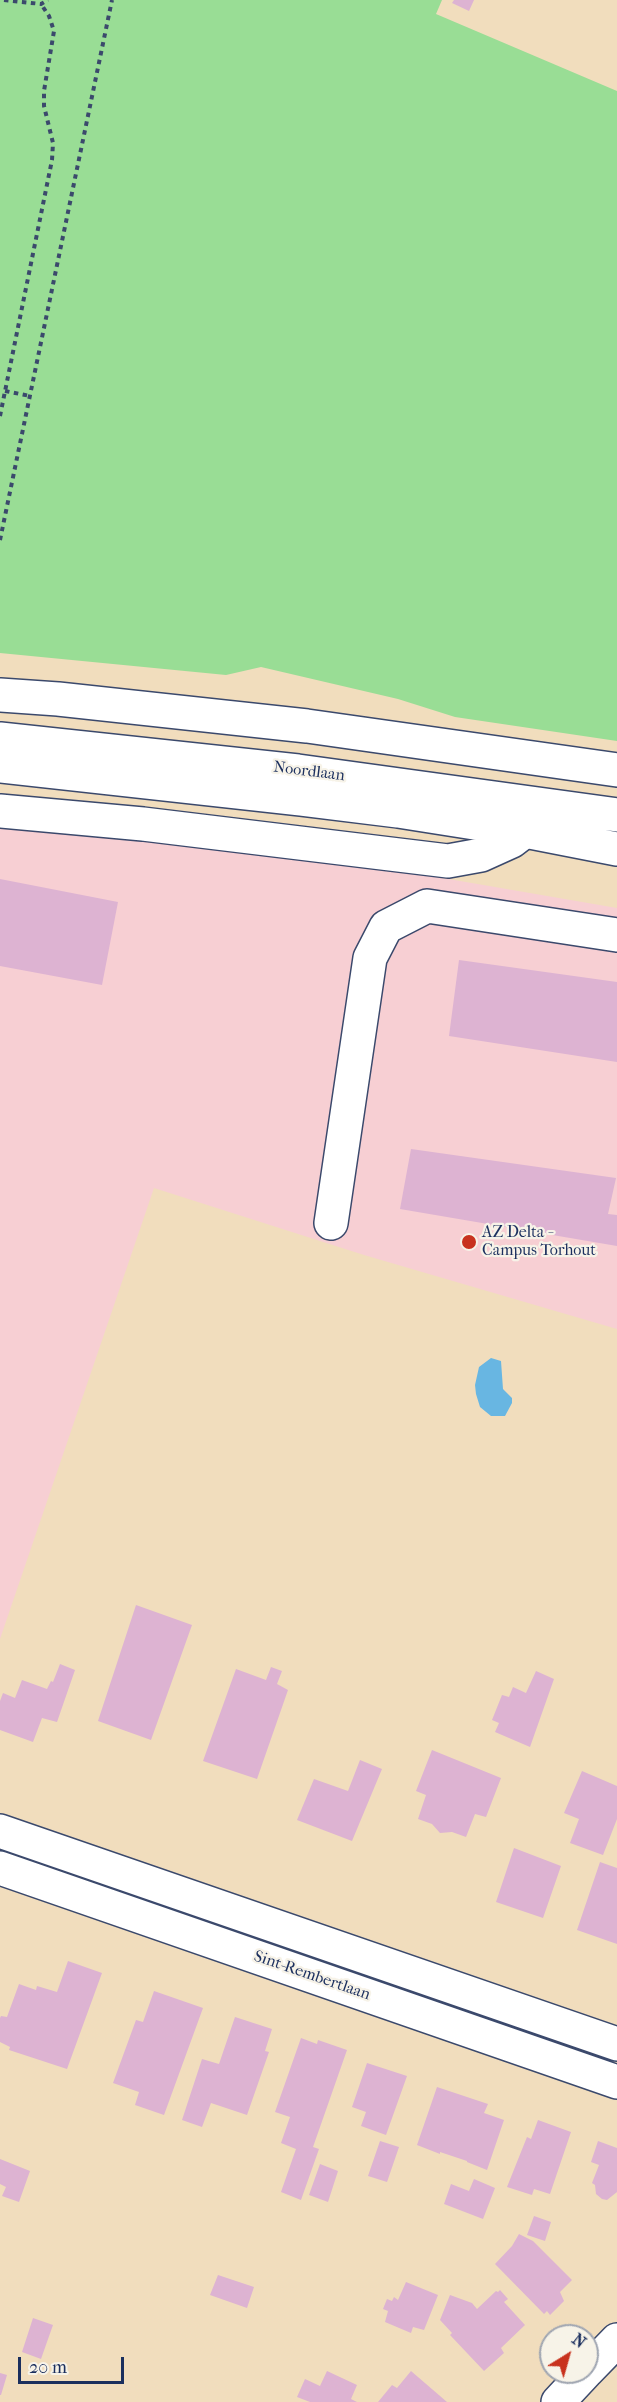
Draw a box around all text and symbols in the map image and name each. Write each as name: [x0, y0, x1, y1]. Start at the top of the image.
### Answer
street label: Noordlaan: [272, 758, 346, 786]
place label: AZ Delta - Campus Torhout: [482, 1223, 596, 1261]
marker: AZ Delta - Campus Torhout: [460, 1233, 478, 1251]
street label: Sint-Rembertlaan: [251, 1947, 373, 2005]
north arrow: [539, 2324, 599, 2384]
text: N: [568, 2330, 589, 2352]
scale bar: [21, 2345, 128, 2383]
text: 20 m: [29, 2357, 67, 2378]

